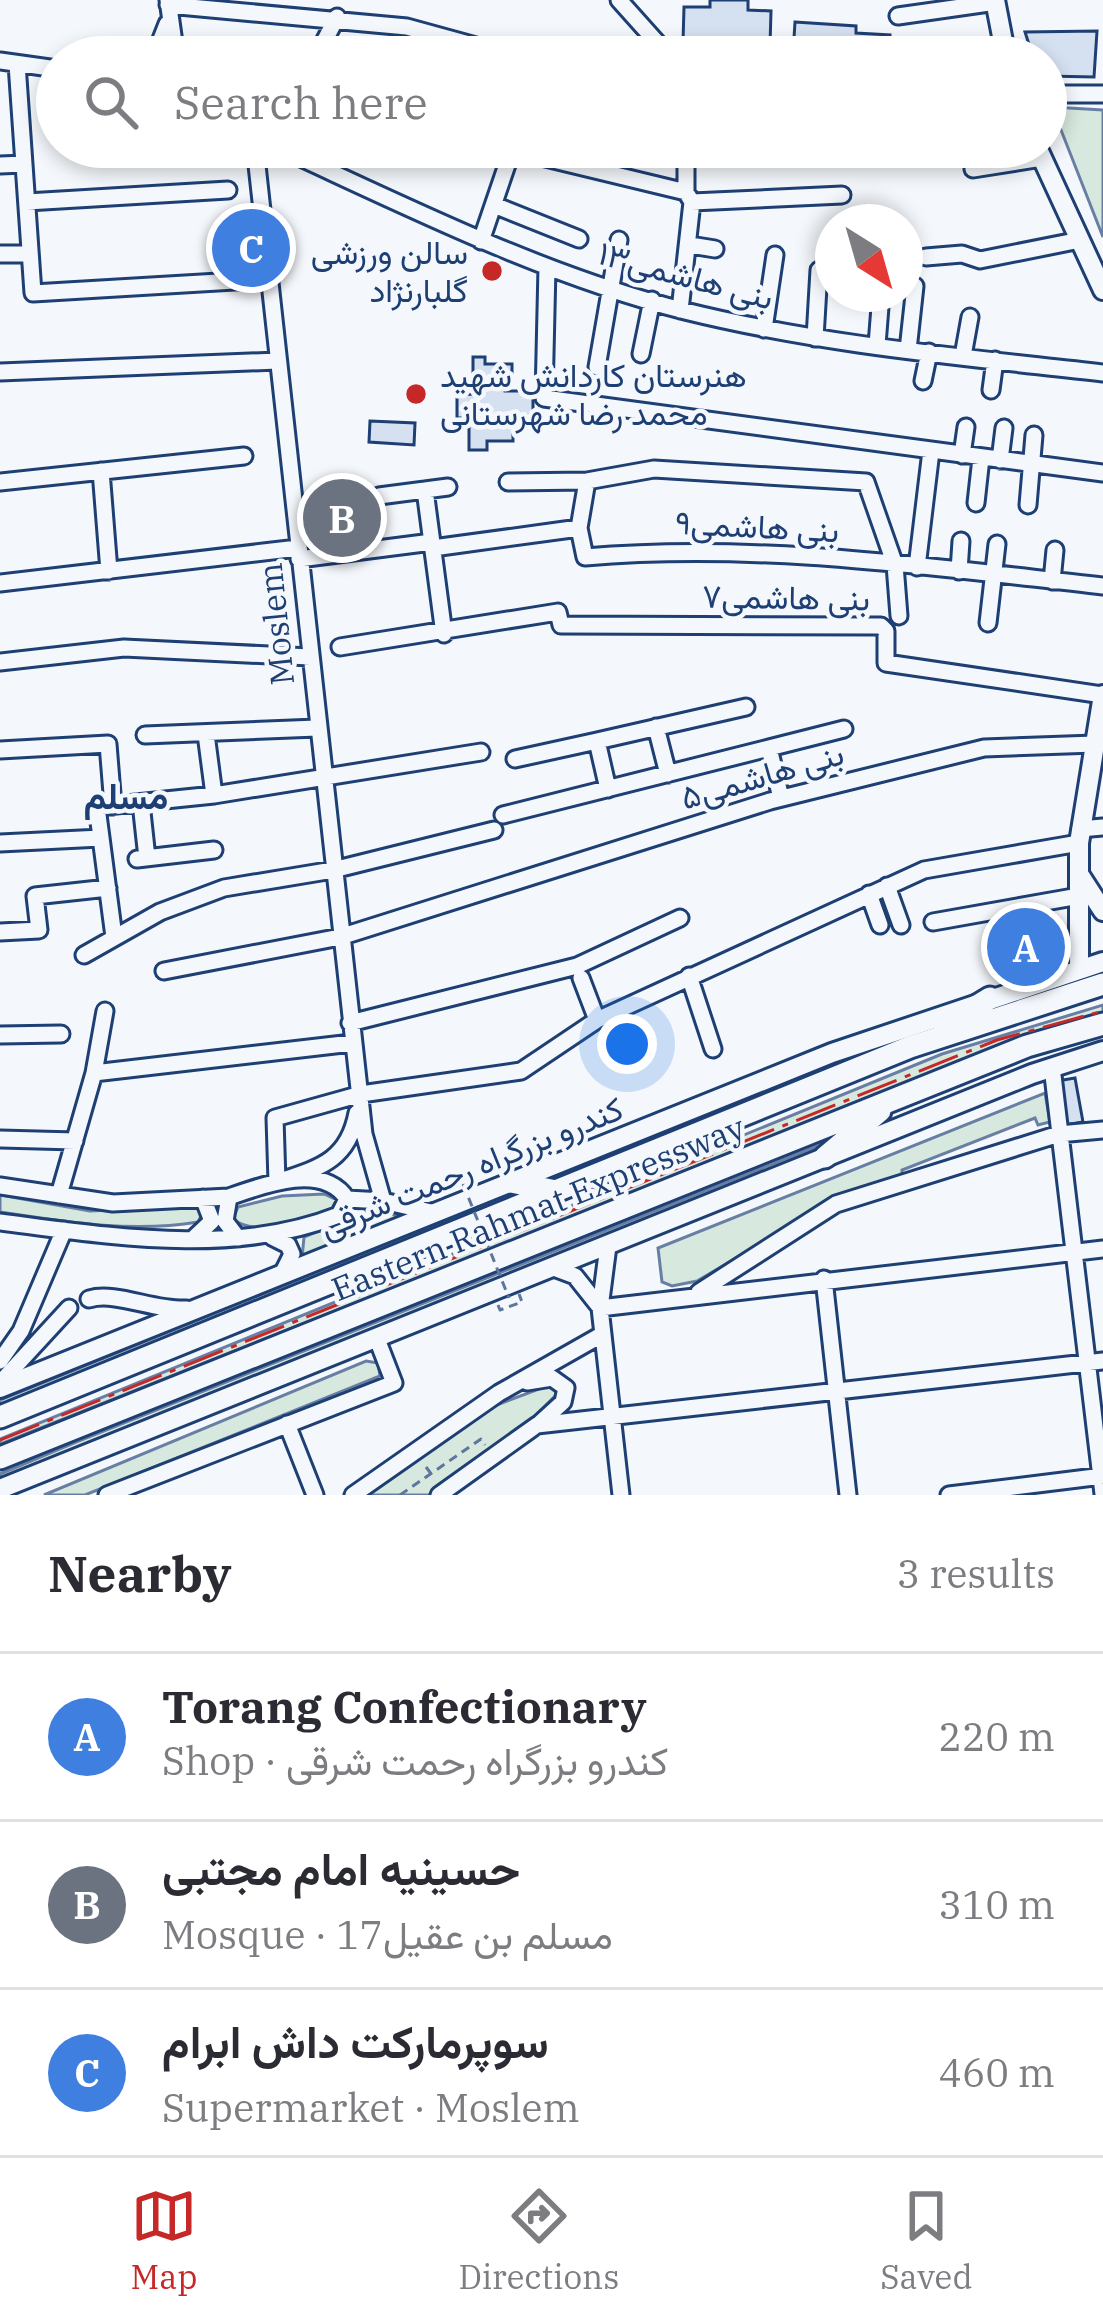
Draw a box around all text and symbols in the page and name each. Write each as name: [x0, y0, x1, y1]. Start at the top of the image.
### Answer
search box: [36, 36, 1067, 168]
icon: search: [78, 69, 144, 135]
text: Search here: [174, 73, 428, 131]
pin: C: [212, 203, 290, 293]
north arrow: [815, 204, 923, 312]
place label: سالن ورزشی گلبارنژاد: [311, 230, 468, 311]
street label: بنی هاشمی۱۳: [594, 231, 778, 319]
marker: سالن ورزشی گلبارنژاد: [479, 258, 505, 284]
place label: هنرستان کاردانش شهید محمد رضا شهرستانی: [440, 353, 747, 434]
marker: هنرستان کاردانش شهید محمد رضا شهرستانی: [403, 381, 429, 407]
pin: B: [303, 473, 381, 563]
street label: بنی هاشمی۹: [674, 500, 840, 551]
street label: Moslem: [248, 561, 303, 687]
street label: بنی هاشمی۷: [702, 574, 870, 619]
street label: بنی هاشمی۵: [675, 731, 848, 818]
district label: مسلم: [84, 772, 168, 820]
pin: A: [987, 902, 1065, 992]
your location: [597, 1014, 657, 1074]
street label: کندرو بزرگراه رحمت شرقی: [313, 1086, 629, 1247]
street label: Eastern Rahmat Expressway: [325, 1105, 751, 1310]
text: Nearby: [48, 1540, 232, 1606]
text: 3 results: [897, 1548, 1055, 1599]
text: Torang Confectionary: [162, 1677, 647, 1735]
text: A: [73, 1711, 101, 1762]
text: 220 m: [939, 1711, 1055, 1762]
text: Shop · کندرو بزرگراه رحمت شرقی: [162, 1735, 668, 1786]
text: حسینیه امام مجتبی: [162, 1839, 520, 1897]
text: B: [73, 1879, 101, 1930]
text: 310 m: [939, 1879, 1055, 1930]
text: Mosque · مسلم بن عقیل17: [162, 1909, 613, 1960]
text: سوپرمارکت داش ابرام: [162, 2012, 549, 2070]
text: C: [74, 2047, 100, 2098]
text: 460 m: [939, 2047, 1055, 2098]
text: Supermarket · Moslem: [162, 2082, 580, 2133]
tab: Map: [130, 2183, 197, 2298]
tab: Directions: [458, 2183, 619, 2298]
tab: Saved: [880, 2183, 973, 2298]

